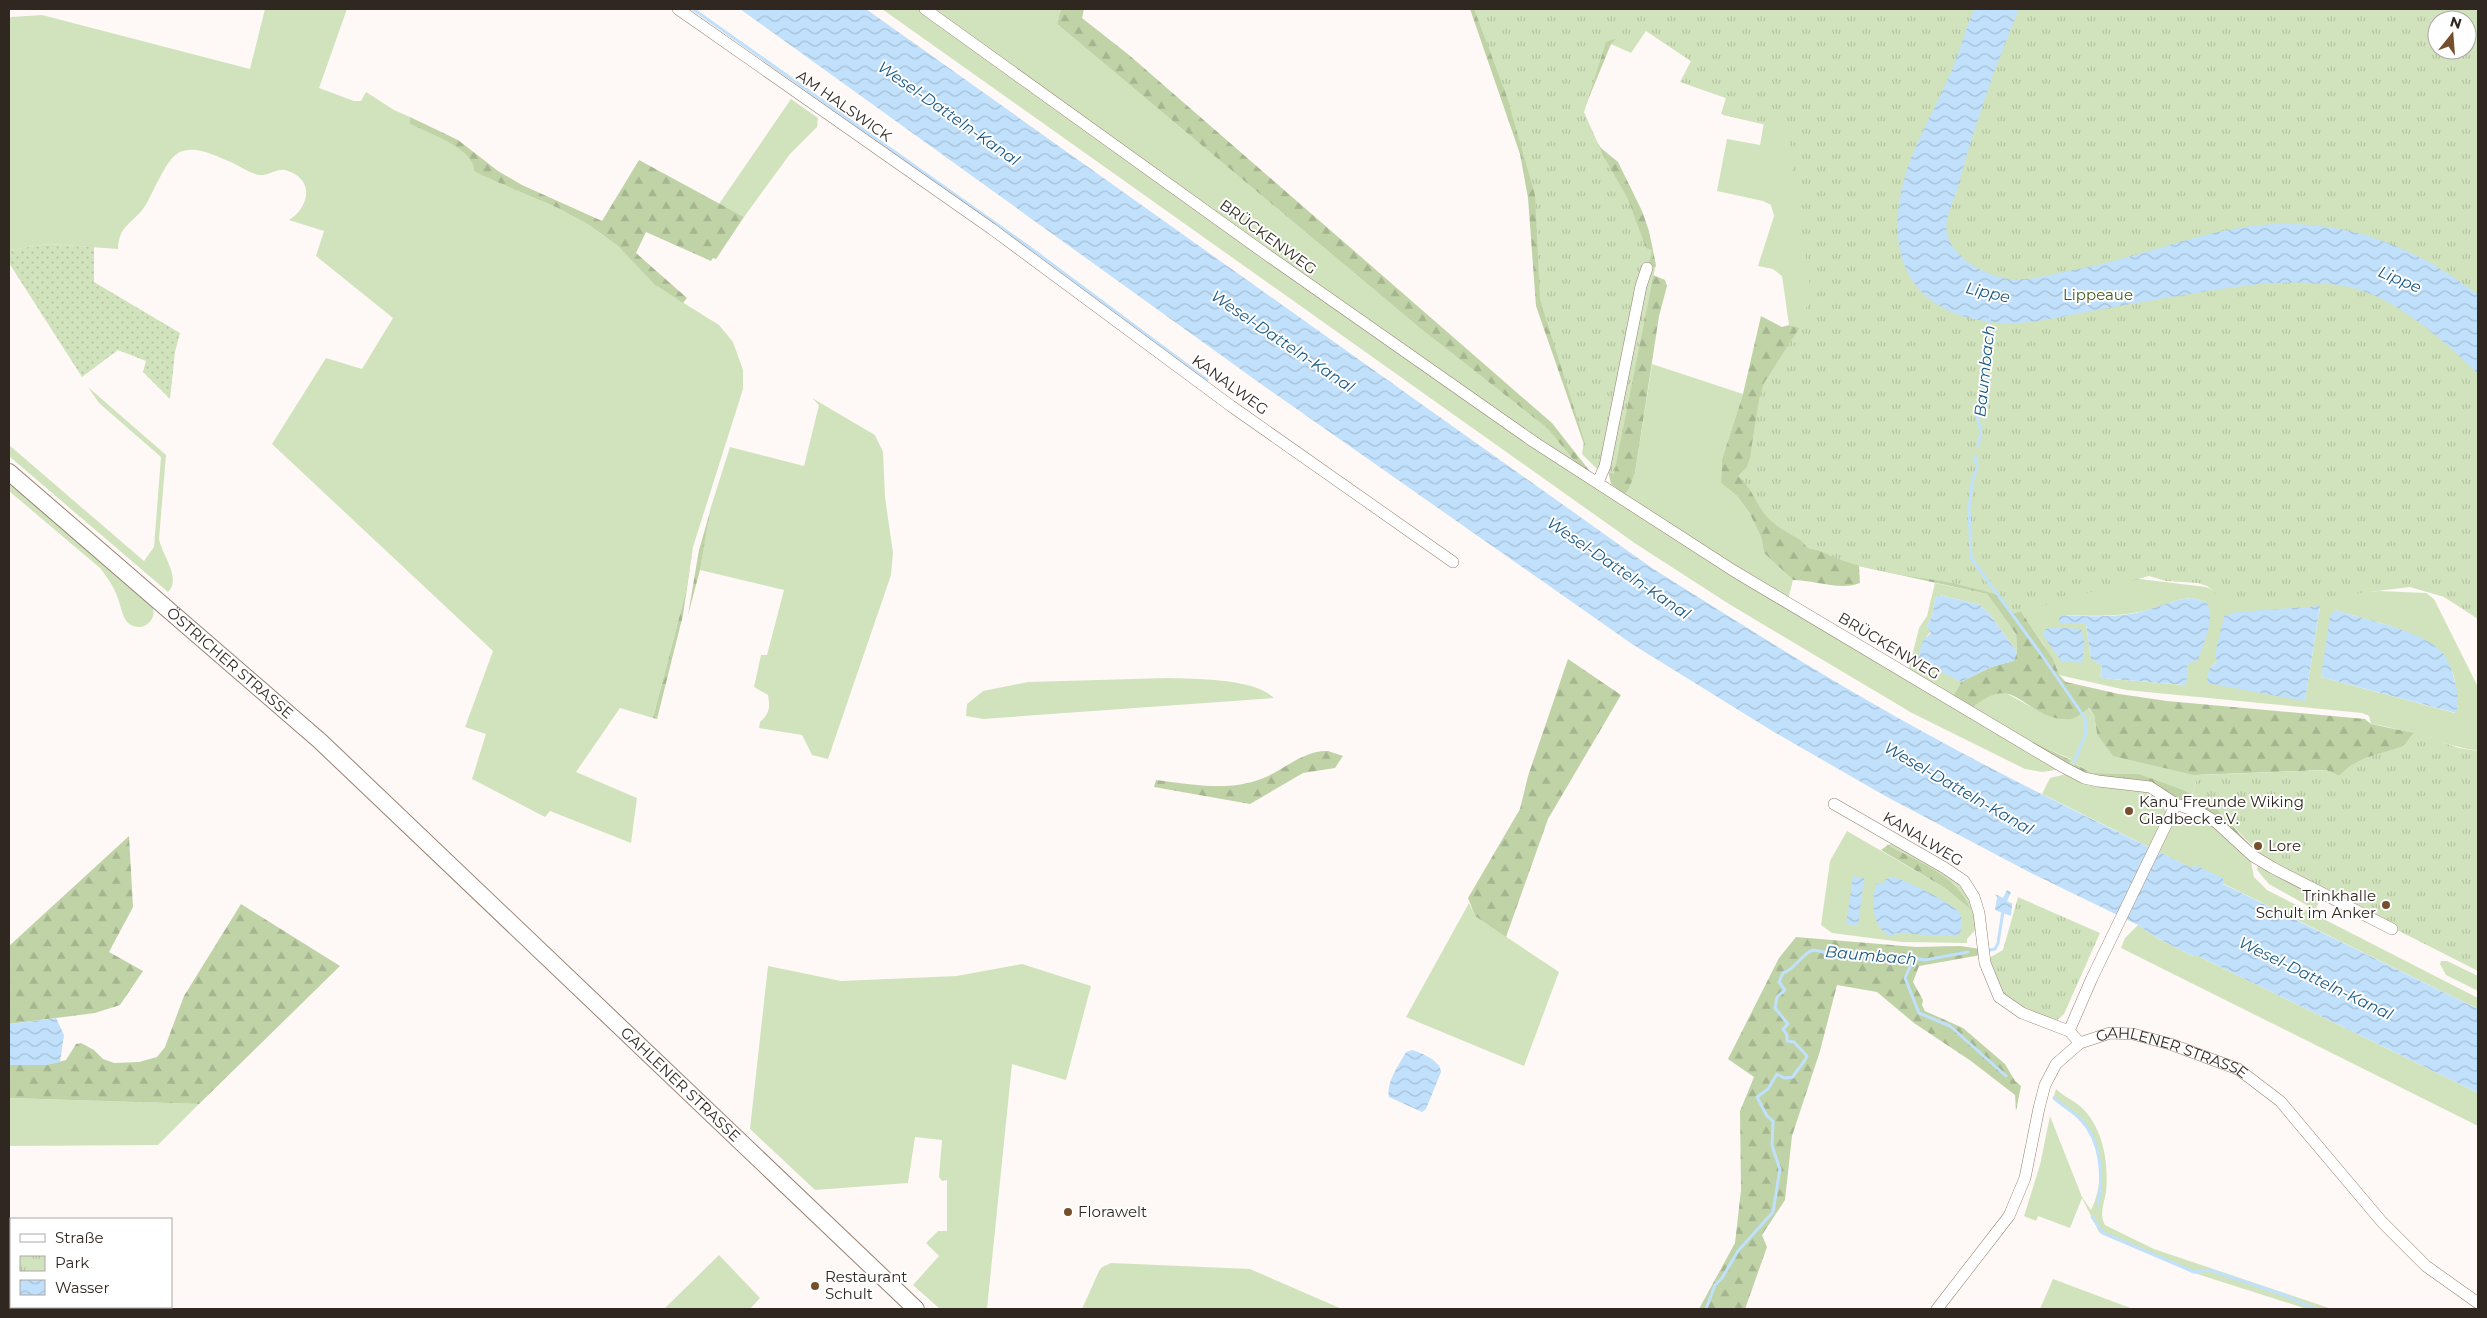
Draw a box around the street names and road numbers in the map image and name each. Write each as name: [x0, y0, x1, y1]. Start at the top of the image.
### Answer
street label: AM HALSWICK: [793, 66, 896, 146]
street label: BRÜCKENWEG: [1216, 195, 1321, 278]
street label: KANALWEG: [1188, 350, 1272, 419]
street label: ÖSTRICHER STRASSE: [163, 603, 297, 723]
street label: BRÜCKENWEG: [1835, 608, 1944, 683]
street label: KANALWEG: [1880, 807, 1967, 870]
street label: GAHLENER STRASSE: [617, 1023, 745, 1146]
street label: GAHLENER STRASSE: [2093, 1023, 2252, 1082]

